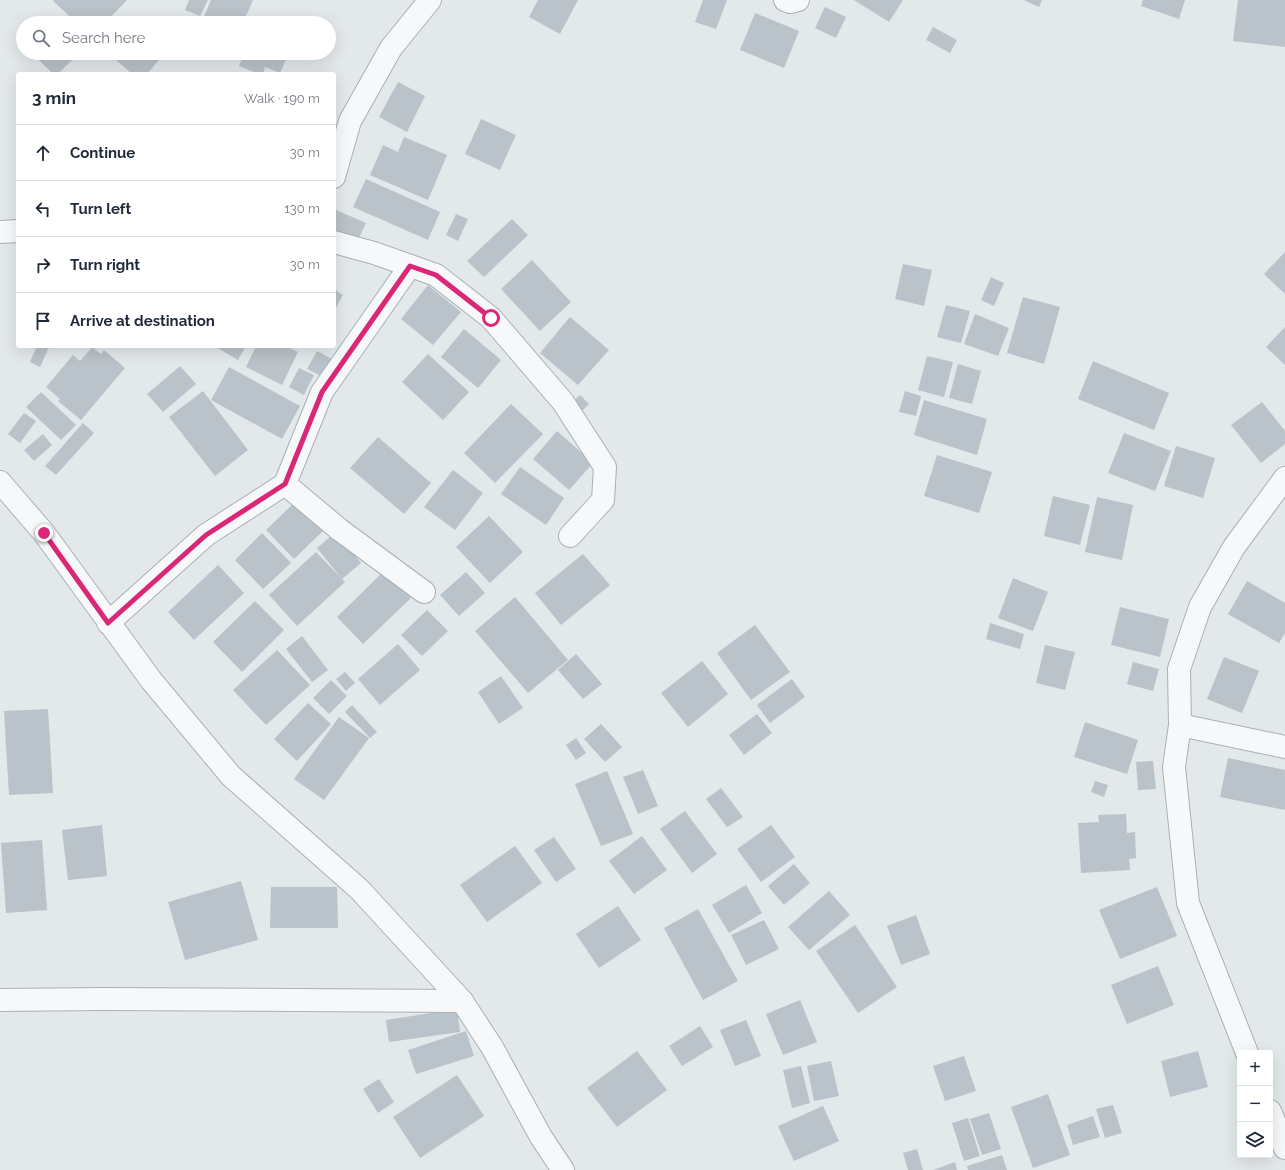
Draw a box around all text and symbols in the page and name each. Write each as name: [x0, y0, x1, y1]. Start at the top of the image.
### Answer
search box: [16, 16, 336, 60]
icon: search: [30, 27, 52, 49]
text: Search here: [62, 29, 145, 47]
text: 3 min: [32, 88, 76, 108]
text: Walk · 190 m: [244, 91, 320, 106]
icon: ahead: [32, 142, 54, 164]
text: Continue: [70, 144, 135, 162]
text: 30 m: [290, 145, 320, 160]
icon: left: [32, 198, 54, 220]
text: Turn left: [70, 200, 131, 218]
text: 130 m: [284, 201, 320, 216]
icon: right: [32, 254, 54, 276]
text: Turn right: [70, 256, 140, 274]
text: 30 m: [290, 257, 320, 272]
route start: [482, 309, 500, 327]
icon: arrive: [32, 310, 54, 332]
text: Arrive at destination: [70, 312, 215, 330]
route end: [35, 524, 53, 542]
map controls: [1237, 1050, 1273, 1158]
button: +: [1237, 1050, 1273, 1086]
button: −: [1237, 1086, 1273, 1122]
button: layers: [1237, 1122, 1273, 1158]

